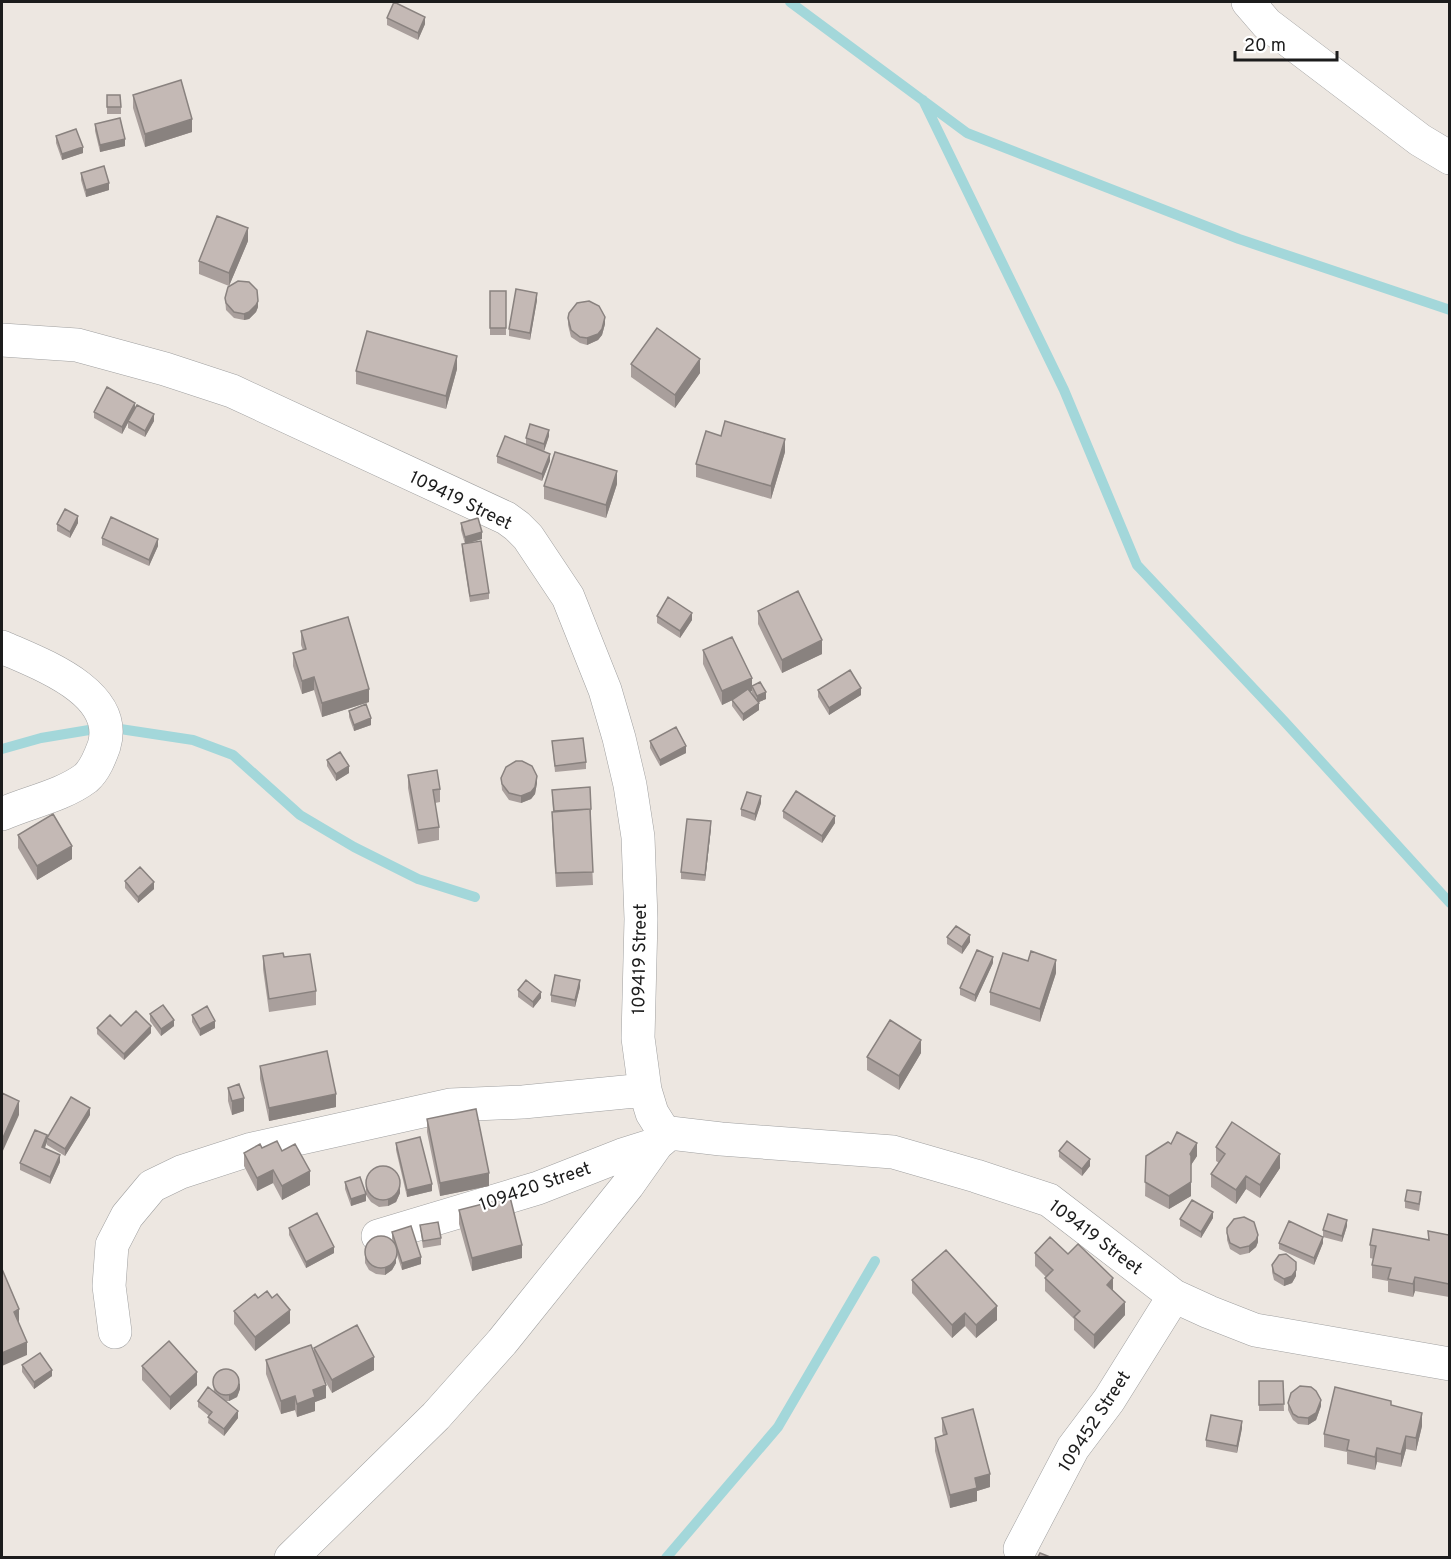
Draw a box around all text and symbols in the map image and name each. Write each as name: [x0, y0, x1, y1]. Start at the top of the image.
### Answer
scale bar: [1235, 24, 1337, 62]
text: 20 m: [1244, 35, 1286, 58]
street label: 109419 Street: [405, 467, 515, 536]
street label: 109419 Street: [628, 903, 653, 1015]
street label: 109420 Street: [477, 1158, 594, 1217]
street label: 109419 Street: [1044, 1195, 1147, 1281]
street label: 109452 Street: [1054, 1367, 1137, 1477]

